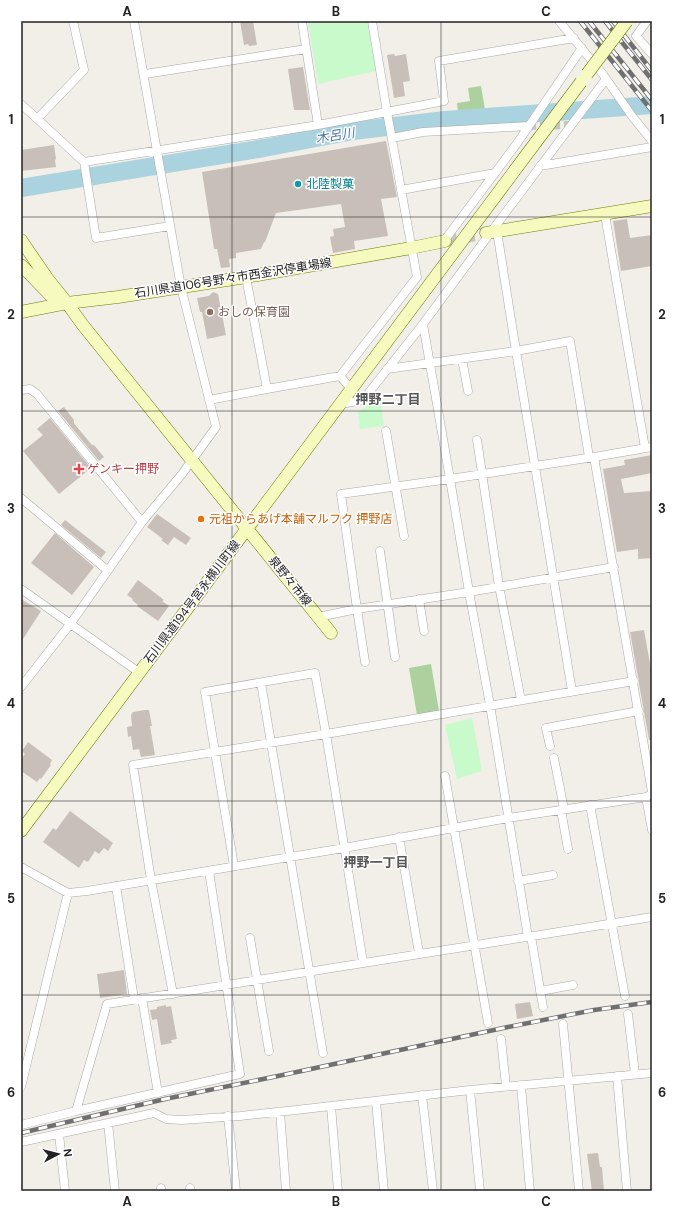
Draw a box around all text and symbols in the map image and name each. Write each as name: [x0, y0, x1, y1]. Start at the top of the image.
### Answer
text: A: [122, 3, 132, 20]
text: B: [332, 3, 340, 20]
text: C: [541, 3, 551, 20]
text: 1: [9, 111, 13, 128]
text: 1: [660, 111, 664, 128]
water label: 木呂川: [314, 124, 358, 147]
place label: 北陸製菓: [306, 176, 354, 192]
marker: 北陸製菓: [293, 179, 303, 189]
street label: 石川県道106号野々市西金沢停車場線: [133, 254, 333, 302]
place label: おしの保育園: [218, 304, 290, 320]
text: 2: [7, 306, 15, 323]
text: 2: [658, 306, 666, 323]
marker: おしの保育園: [205, 307, 215, 317]
district label: 押野二丁目: [355, 391, 421, 408]
place label: ゲンキー押野: [87, 461, 159, 477]
marker: ゲンキー押野: [74, 464, 84, 474]
text: 3: [7, 500, 15, 517]
text: 3: [658, 500, 666, 517]
place label: 元祖からあげ本舗マルフク 押野店: [209, 511, 392, 527]
marker: 元祖からあげ本舗マルフク 押野店: [196, 514, 206, 524]
street label: 石川県道194号宮永横川町線: [140, 537, 244, 667]
street label: 泉野々市線: [265, 553, 315, 609]
text: 4: [7, 695, 15, 712]
text: 4: [658, 695, 666, 712]
district label: 押野一丁目: [343, 854, 409, 871]
text: 5: [7, 890, 15, 907]
text: 5: [658, 890, 666, 907]
text: 6: [7, 1084, 15, 1101]
text: 6: [658, 1084, 666, 1101]
north arrow: [38, 1134, 78, 1174]
text: N: [60, 1148, 75, 1158]
text: A: [122, 1193, 132, 1210]
text: B: [332, 1193, 340, 1210]
text: C: [541, 1193, 551, 1210]

